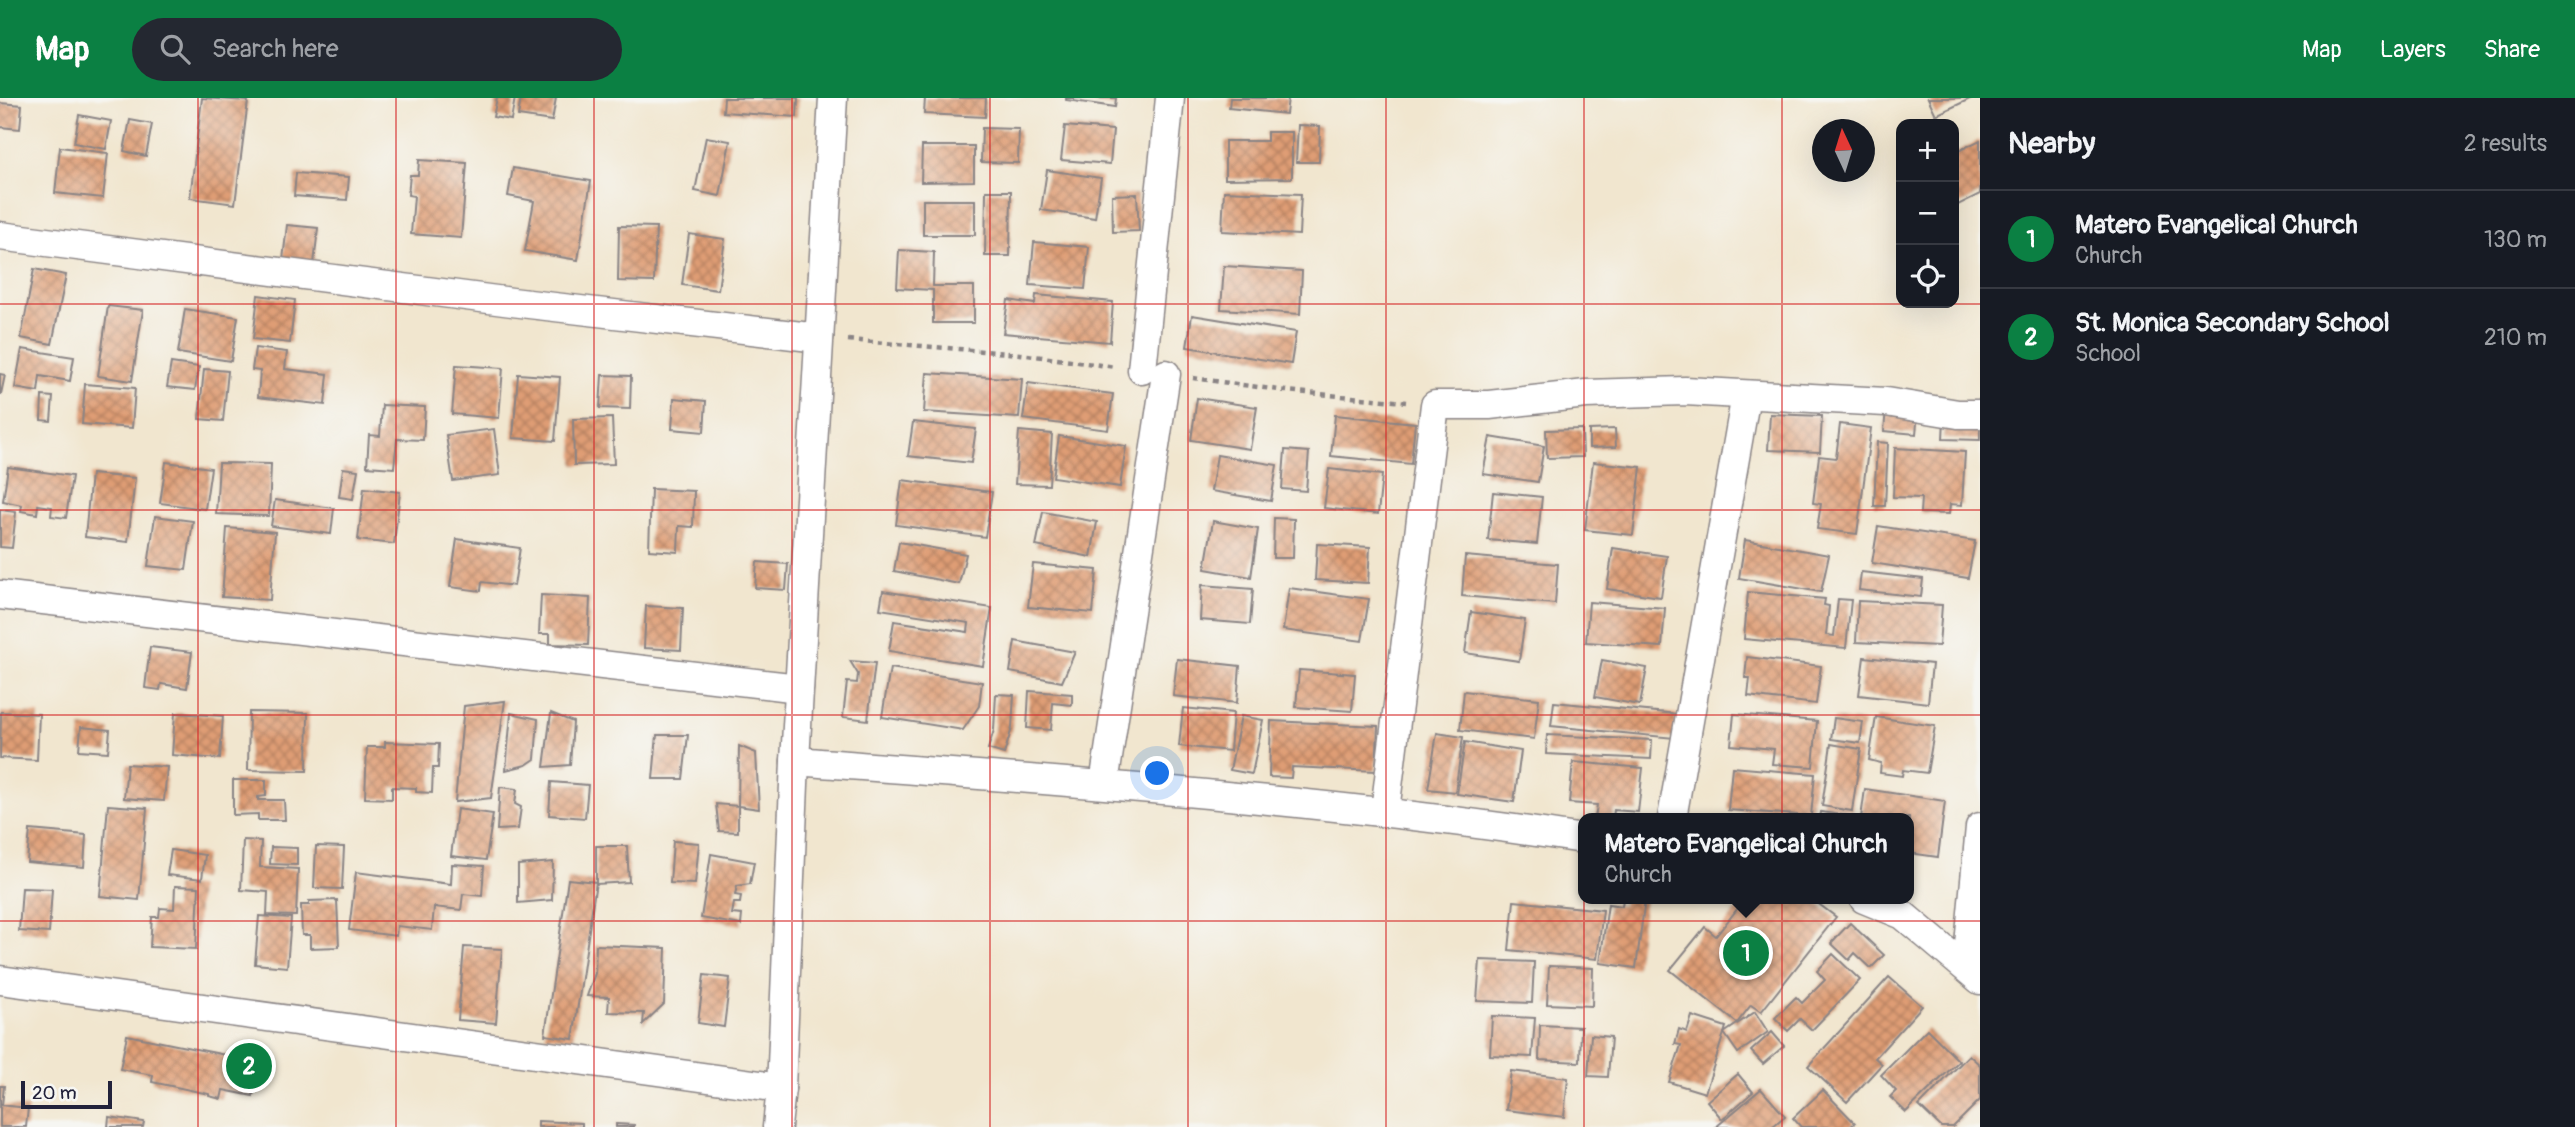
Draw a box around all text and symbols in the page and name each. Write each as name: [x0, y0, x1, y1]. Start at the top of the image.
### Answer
search box: [132, 18, 622, 81]
text: Map: [35, 29, 90, 70]
icon: search: [156, 30, 194, 68]
text: Search here: [212, 33, 339, 65]
text: Map: [2302, 35, 2342, 64]
text: Layers: [2380, 35, 2446, 64]
text: Share: [2484, 35, 2540, 64]
north arrow: [1812, 119, 1875, 182]
map controls: [1896, 119, 1959, 308]
button: +: [1896, 119, 1959, 182]
text: Nearby: [2008, 125, 2095, 162]
text: 2 results: [2464, 129, 2547, 158]
button: −: [1896, 182, 1959, 245]
text: Matero Evangelical Church: [2075, 209, 2358, 241]
text: 1: [2027, 225, 2036, 254]
text: 130 m: [2484, 225, 2547, 254]
text: Church: [2075, 241, 2142, 270]
button: locate: [1896, 245, 1959, 308]
text: St. Monica Secondary School: [2075, 307, 2390, 339]
text: 2: [2025, 323, 2037, 352]
text: 210 m: [2484, 323, 2547, 352]
text: School: [2075, 339, 2141, 368]
your location: [1140, 756, 1174, 790]
popup: [1578, 813, 1914, 904]
text: Matero Evangelical Church: [1605, 828, 1887, 860]
text: Church: [1605, 860, 1672, 889]
pin: 1: [1723, 927, 1769, 979]
pin: 2: [226, 1040, 272, 1092]
scale bar: [21, 1078, 112, 1110]
text: 20 m: [32, 1081, 77, 1105]

